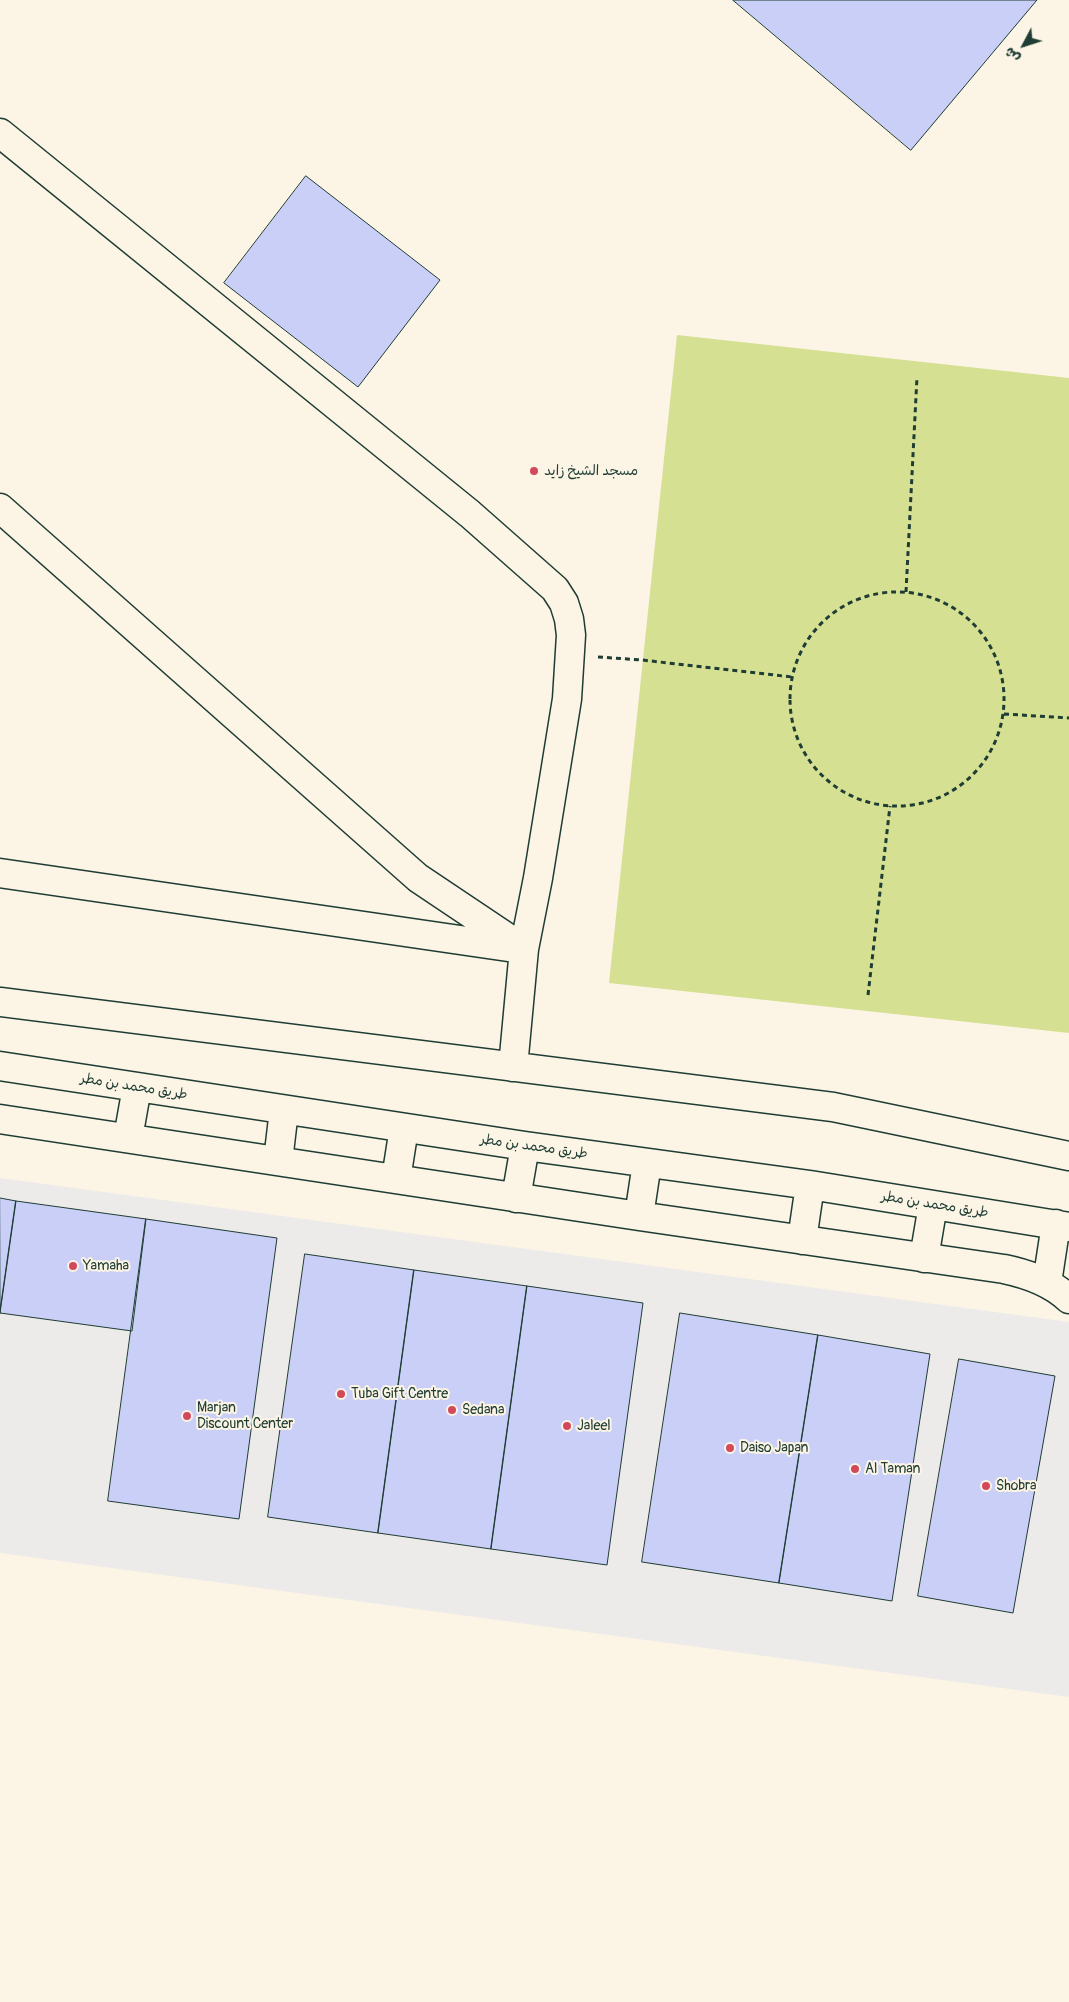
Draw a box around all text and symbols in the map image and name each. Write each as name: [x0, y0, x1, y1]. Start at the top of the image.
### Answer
north arrow: [999, 20, 1049, 70]
text: ش: [1001, 44, 1024, 66]
place label: مسجد الشيخ زايد: [544, 463, 638, 479]
marker: مسجد الشيخ زايد: [528, 465, 540, 477]
street label: طريق محمد بن مطر: [79, 1070, 189, 1104]
street label: طريق محمد بن مطر: [479, 1131, 589, 1163]
street label: طريق محمد بن مطر: [880, 1188, 990, 1222]
place label: Yamaha: [83, 1258, 129, 1274]
marker: Yamaha: [67, 1260, 79, 1272]
place label: Tuba Gift Centre: [351, 1386, 448, 1402]
marker: Tuba Gift Centre: [335, 1388, 347, 1400]
place label: Marjan Discount Center: [197, 1400, 293, 1432]
place label: Sedana: [462, 1402, 504, 1418]
marker: Sedana: [446, 1404, 458, 1416]
marker: Marjan Discount Center: [181, 1410, 193, 1422]
place label: Jaleel: [577, 1418, 611, 1434]
marker: Jaleel: [561, 1420, 573, 1432]
place label: Daiso Japan: [740, 1440, 808, 1456]
marker: Daiso Japan: [724, 1442, 736, 1454]
place label: Al Taman: [865, 1461, 920, 1477]
marker: Al Taman: [849, 1463, 861, 1475]
place label: Shobra: [996, 1478, 1037, 1494]
marker: Shobra: [980, 1480, 992, 1492]

